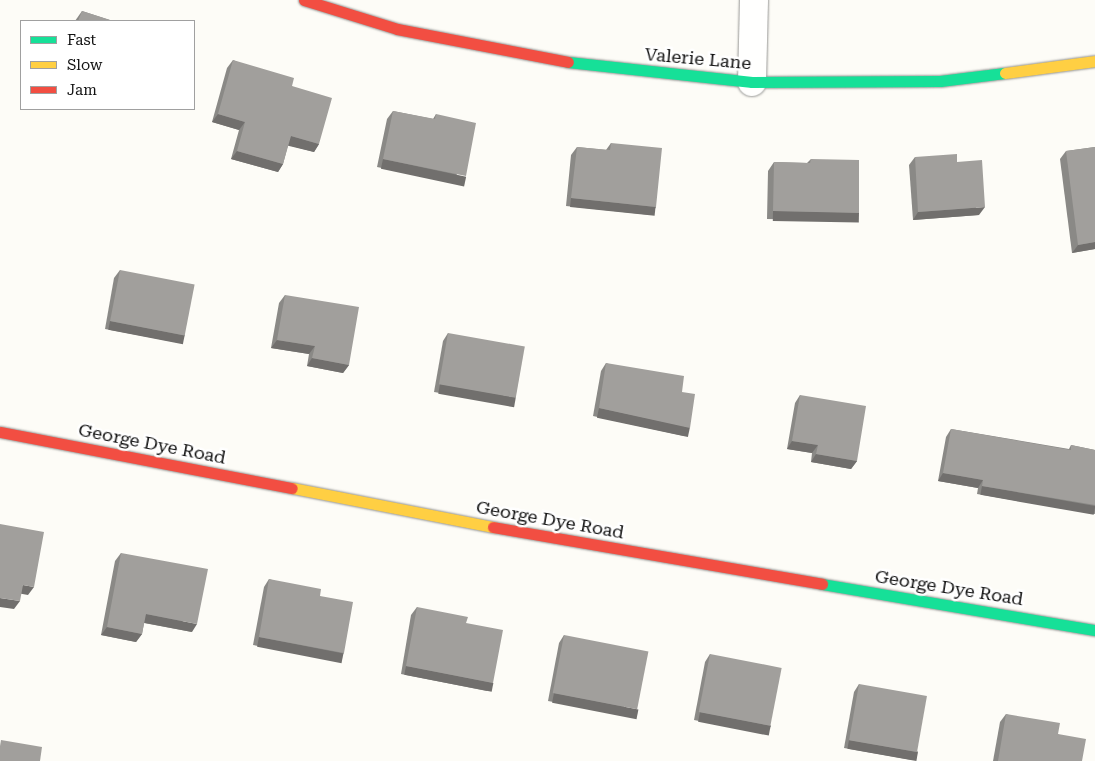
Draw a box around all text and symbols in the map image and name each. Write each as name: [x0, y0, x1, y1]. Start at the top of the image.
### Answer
legend: [20, 20, 195, 110]
text: Fast: [67, 31, 96, 49]
street label: Valerie Lane: [644, 44, 752, 74]
text: Slow: [67, 56, 102, 74]
text: Jam: [67, 81, 97, 99]
street label: George Dye Road: [76, 419, 228, 469]
street label: George Dye Road: [474, 496, 626, 544]
street label: George Dye Road: [873, 566, 1025, 610]

